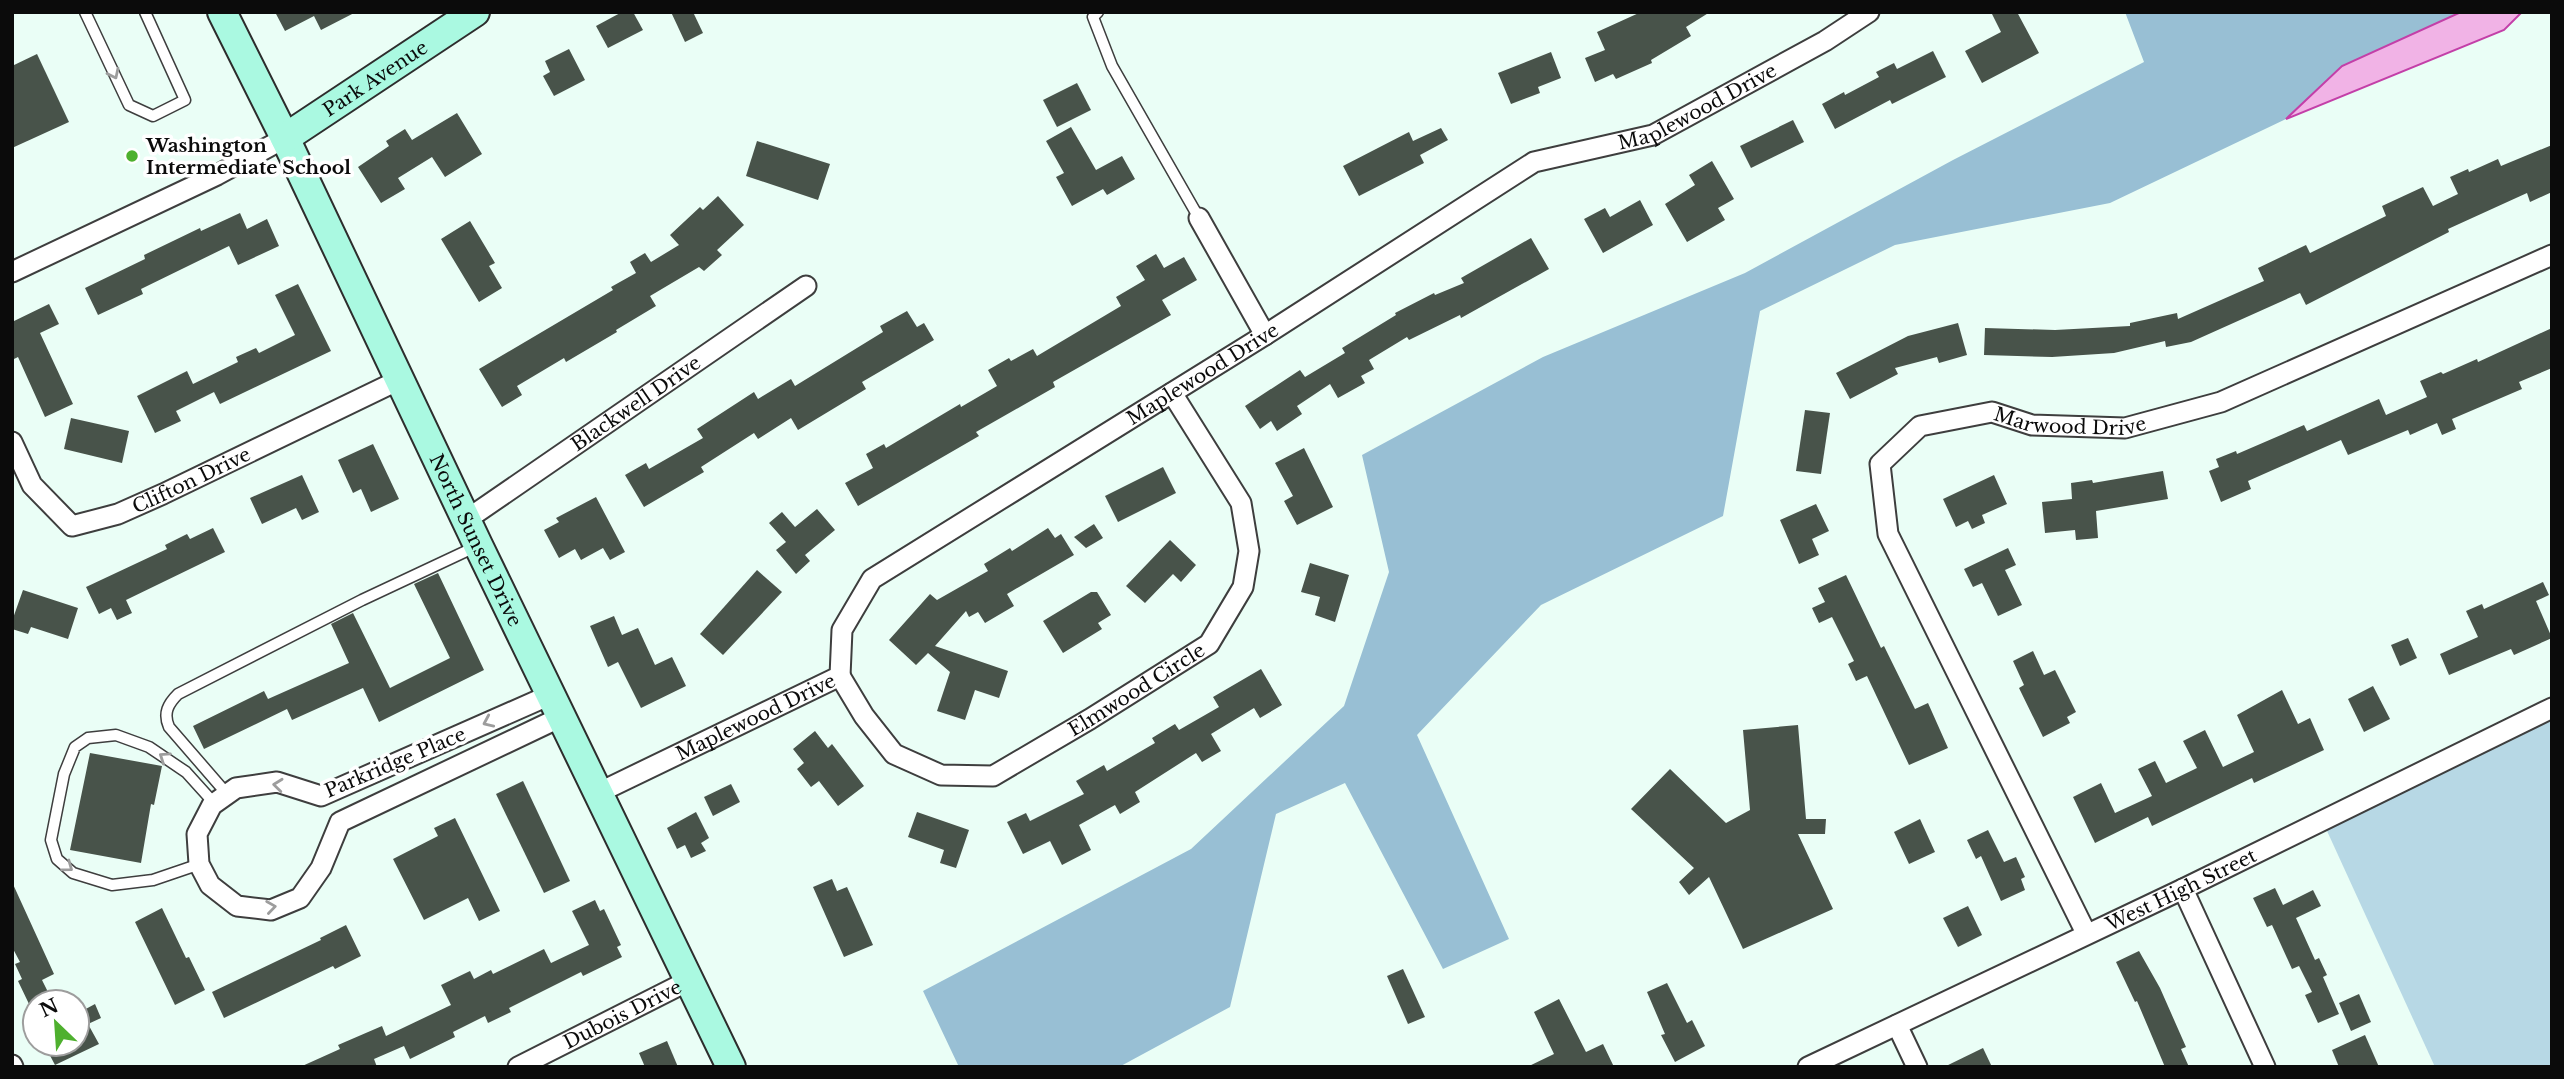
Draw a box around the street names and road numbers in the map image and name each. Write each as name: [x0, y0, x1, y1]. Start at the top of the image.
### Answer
street label: Park Avenue: [319, 36, 432, 122]
street label: Maplewood Drive: [1616, 59, 1780, 155]
street label: Maplewood Drive: [1123, 318, 1283, 430]
street label: Blackwell Drive: [567, 351, 705, 456]
street label: Marwood Drive: [1991, 402, 2149, 440]
street label: Clifton Drive: [129, 442, 254, 518]
street label: North Sunset Drive: [425, 450, 527, 630]
street label: Elmwood Circle: [1064, 639, 1209, 741]
street label: Maplewood Drive: [672, 669, 839, 766]
street label: Parkridge Place: [321, 722, 469, 803]
street label: West High Street: [2101, 844, 2261, 936]
street label: Dubois Drive: [560, 975, 686, 1054]

